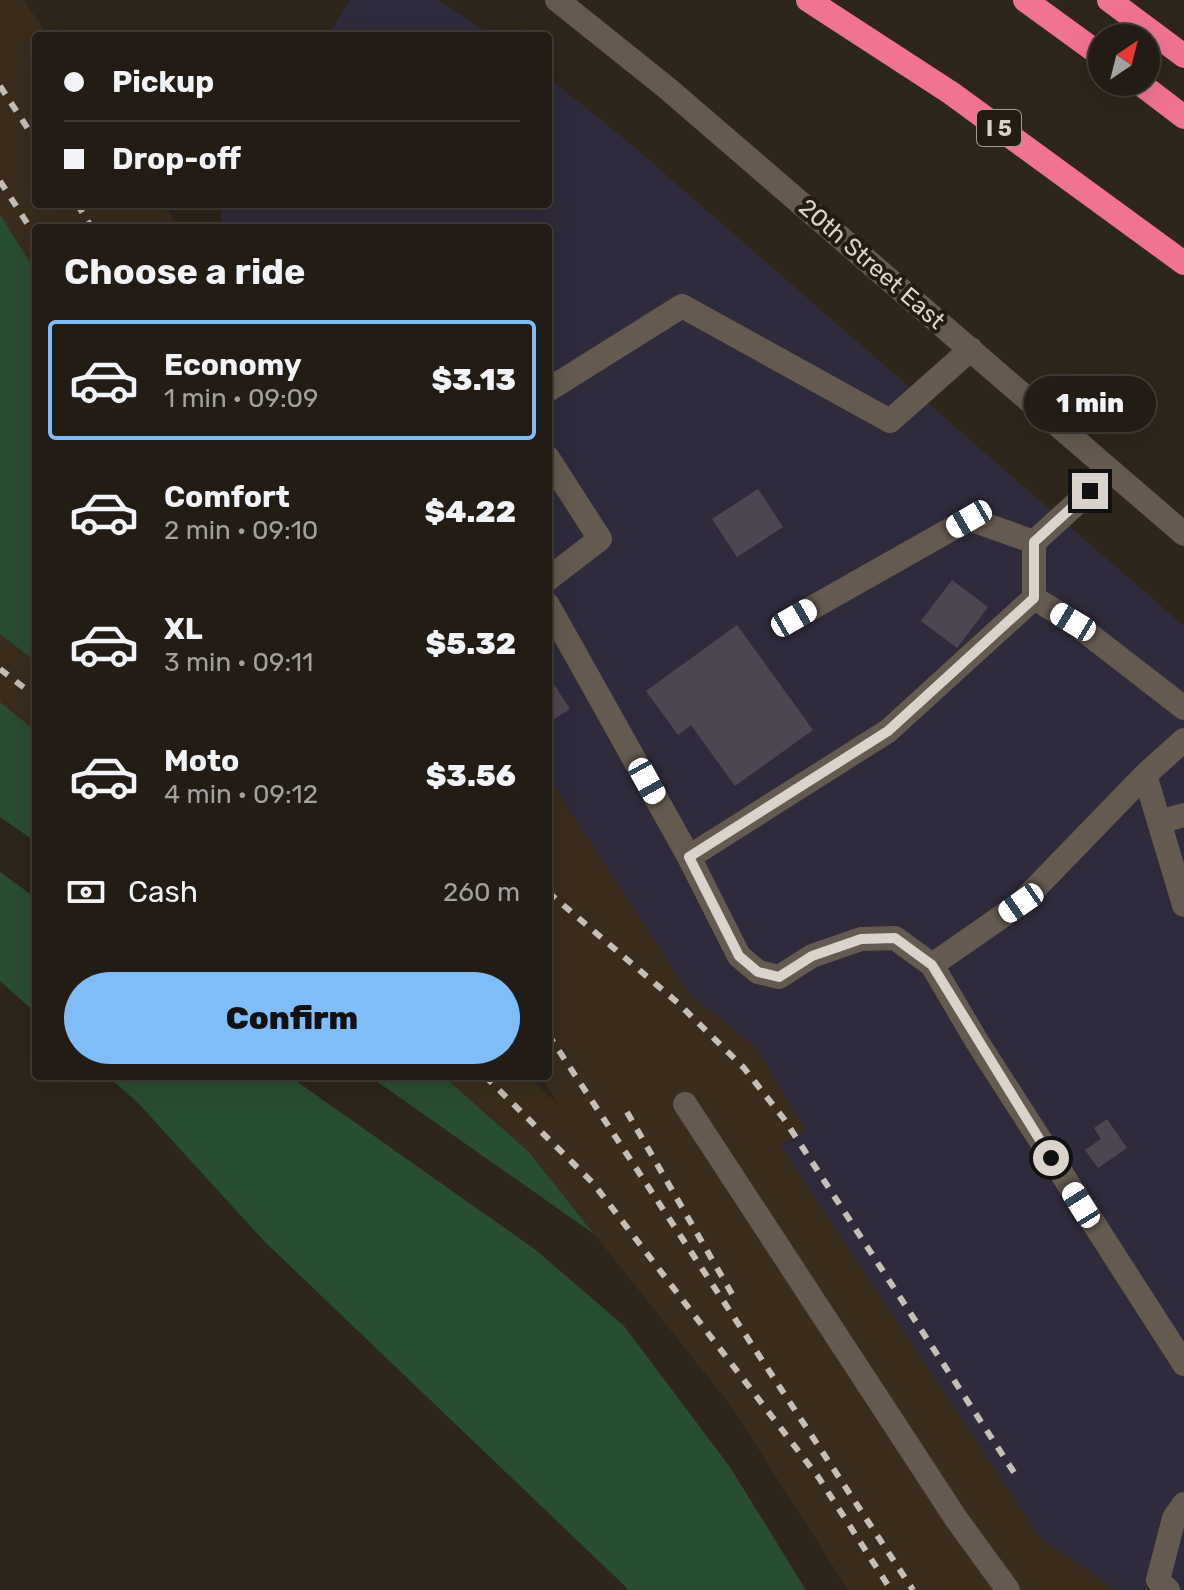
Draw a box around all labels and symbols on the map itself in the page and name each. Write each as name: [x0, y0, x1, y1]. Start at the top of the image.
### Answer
north arrow: [1088, 24, 1160, 96]
road number: I 5: [977, 110, 1021, 146]
street label: 20th Street East: [793, 193, 951, 335]
callout: 1 min: [1024, 375, 1156, 431]
route end: [1072, 473, 1108, 509]
car: [942, 497, 996, 541]
car: [767, 596, 821, 640]
car: [1046, 599, 1100, 645]
car: [625, 754, 669, 808]
car: [994, 879, 1048, 927]
route start: [1033, 1140, 1069, 1176]
car: [1058, 1178, 1104, 1232]

